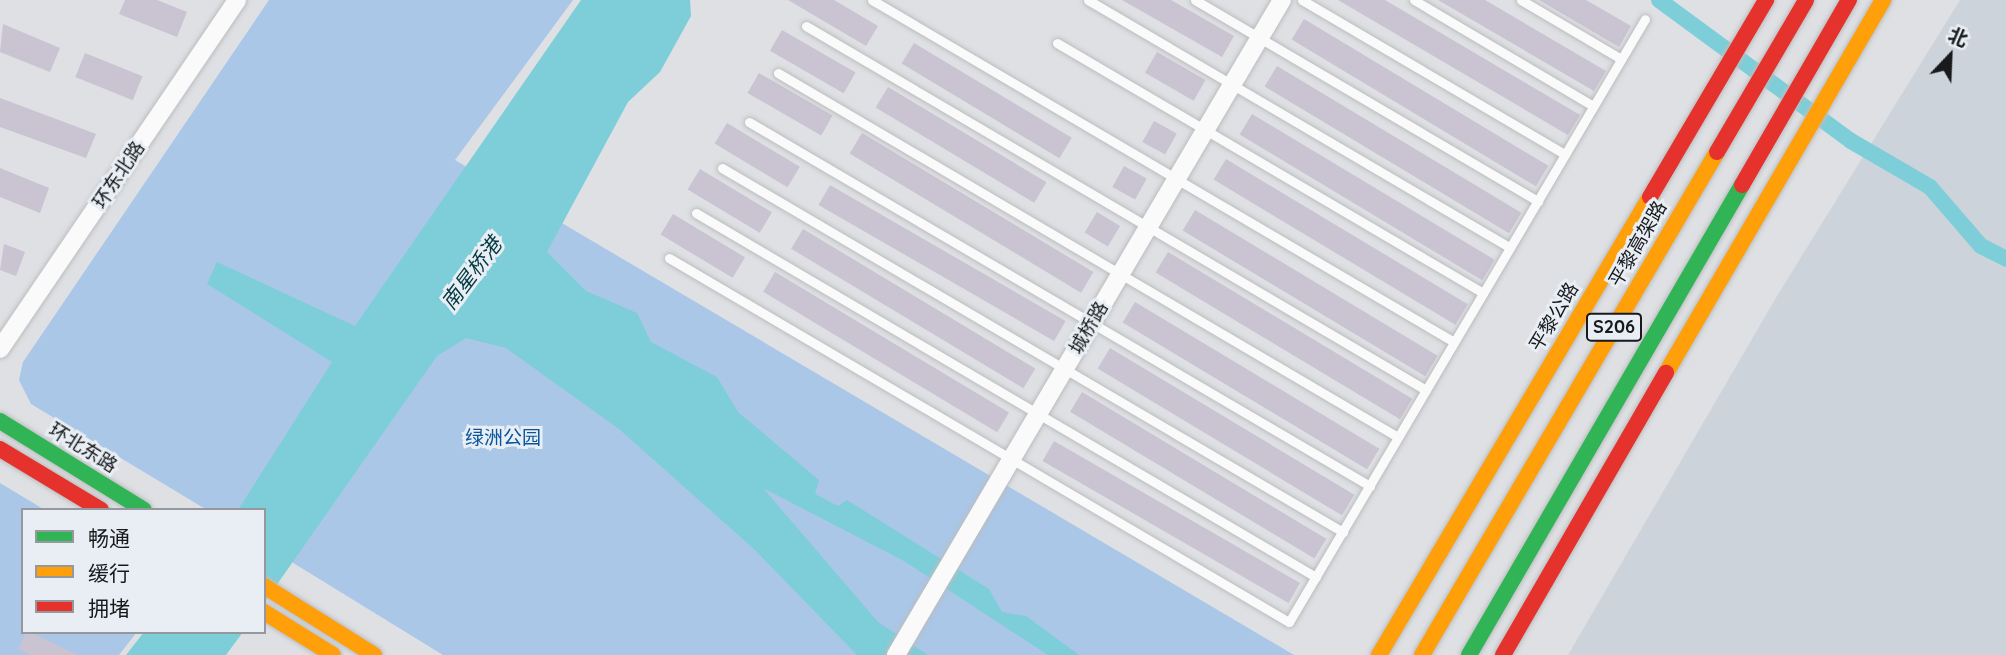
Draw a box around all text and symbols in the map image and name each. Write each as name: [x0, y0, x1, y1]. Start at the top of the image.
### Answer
north arrow: [1915, 21, 1985, 91]
text: 北: [1945, 22, 1972, 51]
street label: 环东北路: [88, 137, 150, 213]
street label: 平黎高架路: [1604, 197, 1672, 291]
water label: 南星桥港: [436, 232, 506, 314]
street label: 平黎公路: [1525, 279, 1583, 355]
street label: 城桥路: [1065, 298, 1113, 358]
road number: S206: [1586, 312, 1642, 342]
street label: 环北东路: [45, 418, 121, 478]
park label: 绿洲公园: [465, 427, 541, 449]
legend: [21, 508, 266, 634]
text: 畅通: [88, 525, 130, 551]
text: 缓行: [88, 560, 130, 586]
text: 拥堵: [88, 595, 130, 621]

